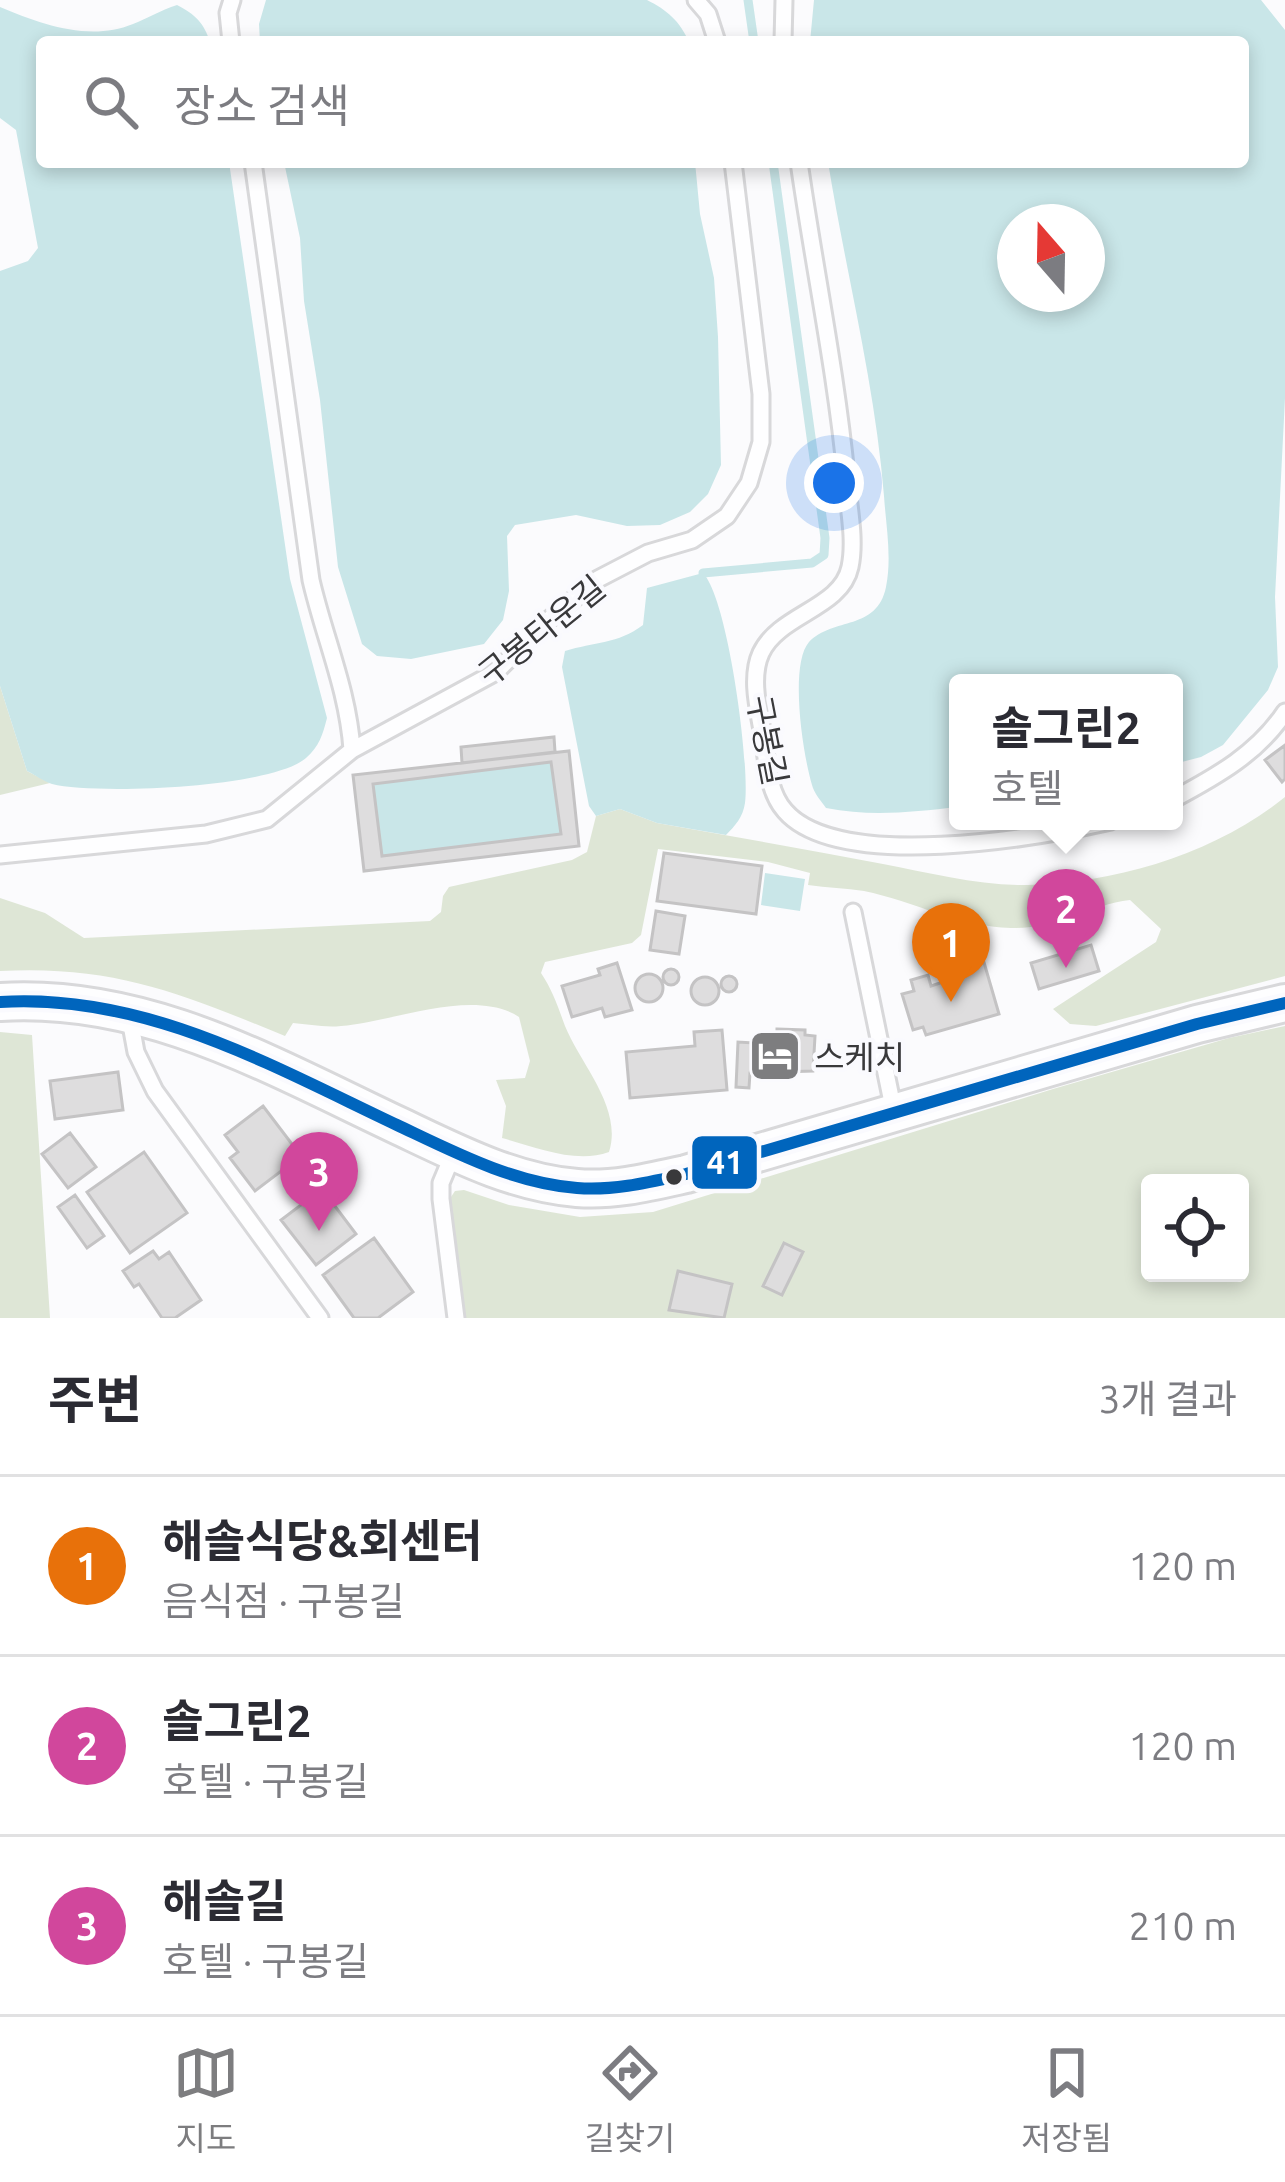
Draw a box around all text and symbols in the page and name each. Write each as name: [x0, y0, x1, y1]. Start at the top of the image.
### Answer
search box: [36, 36, 1249, 168]
icon: search: [78, 69, 144, 135]
text: 장소 검색: [174, 80, 350, 131]
north arrow: [997, 204, 1105, 312]
your location: [804, 453, 864, 513]
street label: 구봉타운길: [470, 568, 612, 692]
popup: [949, 674, 1183, 830]
street label: 구봉길: [741, 692, 795, 788]
text: 솔그린2: [991, 702, 1141, 753]
text: 호텔: [991, 766, 1063, 809]
pin: 2: [1027, 869, 1105, 968]
pin: 1: [912, 903, 990, 1002]
hotel icon: 스케치: [747, 1028, 803, 1084]
place label: 스케치: [814, 1038, 905, 1075]
pin: 3: [280, 1132, 358, 1231]
line badge: 41: [690, 1134, 759, 1191]
text: 41: [706, 1143, 744, 1180]
unlabelled marker: [663, 1166, 685, 1188]
map controls: [1141, 1174, 1249, 1282]
button: locate: [1141, 1174, 1249, 1282]
text: 주변: [48, 1370, 142, 1428]
text: 3개 결과: [1098, 1377, 1237, 1420]
text: 해솔식당&회센터: [162, 1515, 483, 1566]
text: 1: [76, 1544, 98, 1587]
text: 120 m: [1128, 1544, 1237, 1587]
text: 음식점 · 구봉길: [162, 1579, 405, 1622]
text: 솔그린2: [162, 1695, 312, 1746]
text: 2: [76, 1724, 98, 1767]
text: 120 m: [1128, 1724, 1237, 1767]
text: 호텔 · 구봉길: [162, 1759, 369, 1802]
text: 해솔길: [162, 1875, 286, 1926]
text: 3: [76, 1904, 98, 1947]
text: 210 m: [1128, 1904, 1237, 1947]
text: 호텔 · 구봉길: [162, 1939, 369, 1982]
tab: 지도: [173, 2040, 239, 2160]
tab: 길찾기: [584, 2040, 675, 2160]
tab: 저장됨: [1021, 2040, 1112, 2160]

